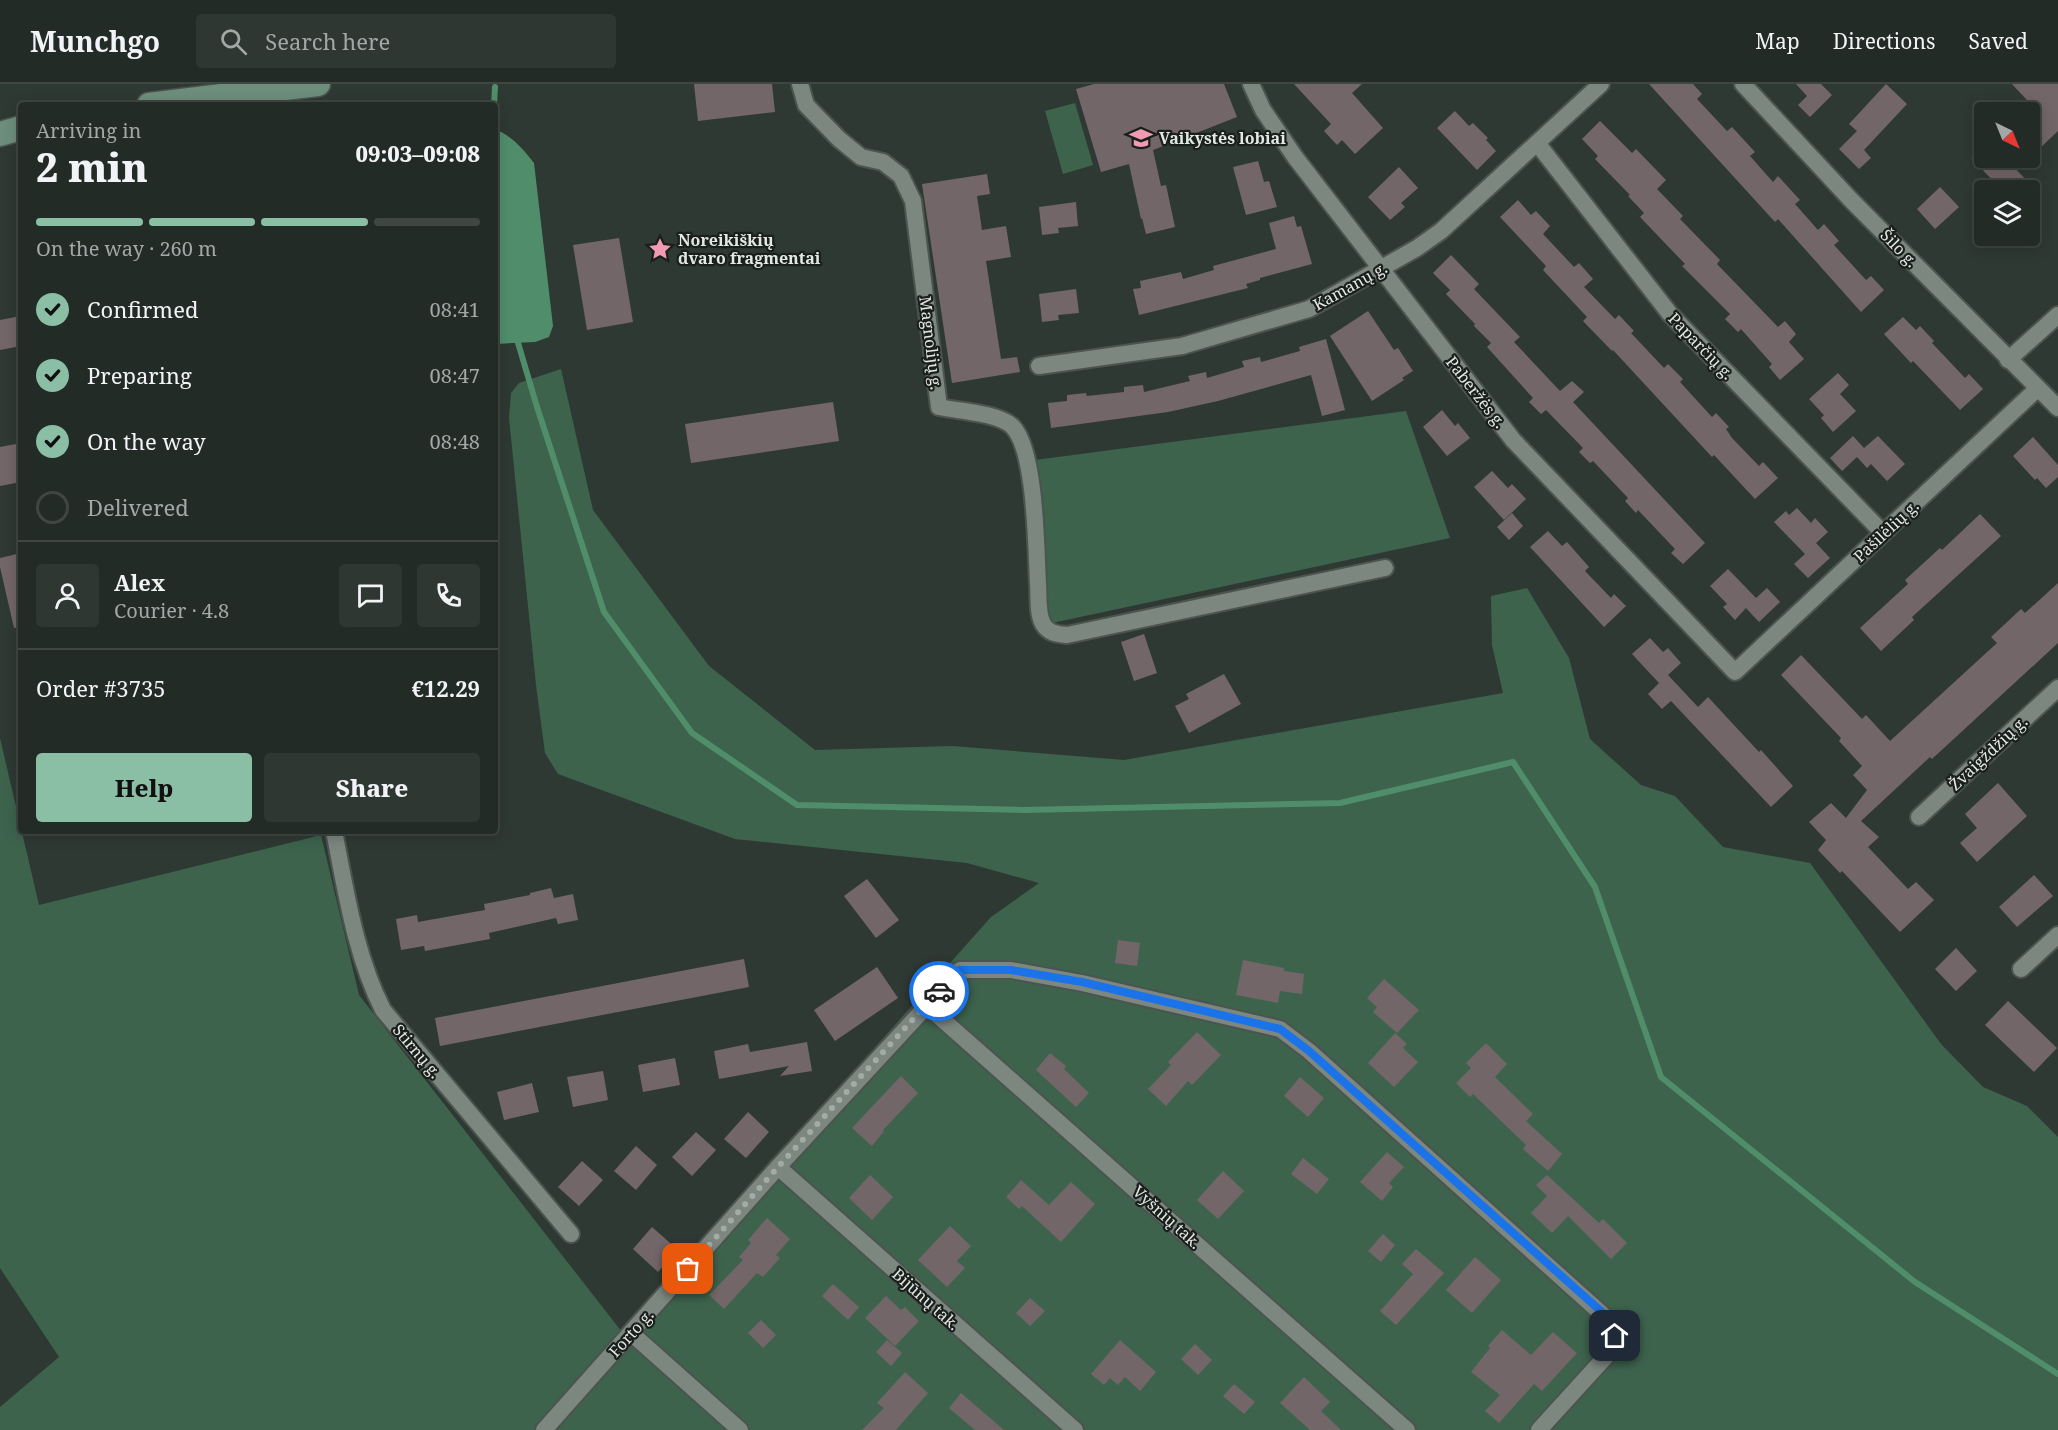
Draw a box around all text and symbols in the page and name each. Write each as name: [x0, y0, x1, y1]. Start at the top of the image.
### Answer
search box: [196, 14, 616, 68]
text: Munchgo: [30, 22, 160, 60]
icon: search: [217, 25, 250, 58]
text: Search here: [265, 26, 390, 56]
text: Map: [1755, 27, 1800, 55]
text: Directions: [1833, 27, 1935, 55]
text: Saved: [1968, 27, 2028, 55]
north arrow: [1974, 102, 2040, 168]
map controls: [1974, 102, 2040, 246]
text: Arriving in: [36, 117, 141, 144]
school or university icon: Vaikystės lobiai: [1128, 125, 1154, 151]
place label: Vaikystės lobiai: [1159, 127, 1286, 149]
text: 09:03–09:08: [356, 138, 480, 168]
text: 2 min: [36, 140, 148, 193]
button: layers: [1974, 180, 2040, 246]
street label: Šilo g.: [1876, 224, 1922, 272]
place label: Noreikiškių dvaro fragmentai: [678, 229, 821, 269]
text: On the way · 260 m: [36, 235, 217, 262]
place icon: Noreikiškių dvaro fragmentai: [647, 236, 673, 262]
street label: Kamanų g.: [1309, 257, 1391, 315]
icon: check: [36, 293, 69, 326]
text: Confirmed: [87, 294, 198, 324]
street label: Magnolijų g.: [914, 295, 948, 391]
text: 08:41: [430, 296, 480, 323]
street label: Paparčių g.: [1664, 308, 1738, 384]
street label: Paberžės g.: [1441, 352, 1511, 432]
icon: check: [36, 359, 69, 392]
text: Preparing: [87, 360, 192, 390]
text: 08:47: [430, 362, 480, 389]
icon: check: [36, 425, 69, 458]
text: On the way: [87, 426, 206, 456]
text: 08:48: [430, 428, 480, 455]
text: Delivered: [87, 492, 189, 522]
street label: Pašilėlių g.: [1849, 495, 1923, 567]
button: person: [36, 564, 99, 627]
button: chat: [339, 564, 402, 627]
button: phone: [417, 564, 480, 627]
text: Alex: [114, 567, 165, 597]
text: Courier · 4.8: [114, 597, 229, 624]
text: Order #3735: [36, 673, 166, 703]
text: €12.29: [412, 673, 480, 703]
street label: Žvaigždžių g.: [1944, 711, 2032, 795]
button: Help: [36, 753, 252, 822]
button: Share: [264, 753, 480, 822]
courier: [909, 961, 969, 1021]
icon: car: [923, 975, 956, 1008]
street label: Stirnų g.: [388, 1019, 446, 1083]
street label: Vyšnių tak.: [1128, 1180, 1206, 1254]
pin: [662, 1243, 713, 1294]
icon: bag: [671, 1252, 704, 1285]
street label: Bijūnų tak.: [888, 1263, 964, 1335]
street label: Forto g.: [604, 1304, 658, 1362]
pin: [1589, 1310, 1640, 1361]
icon: home: [1598, 1319, 1631, 1352]

